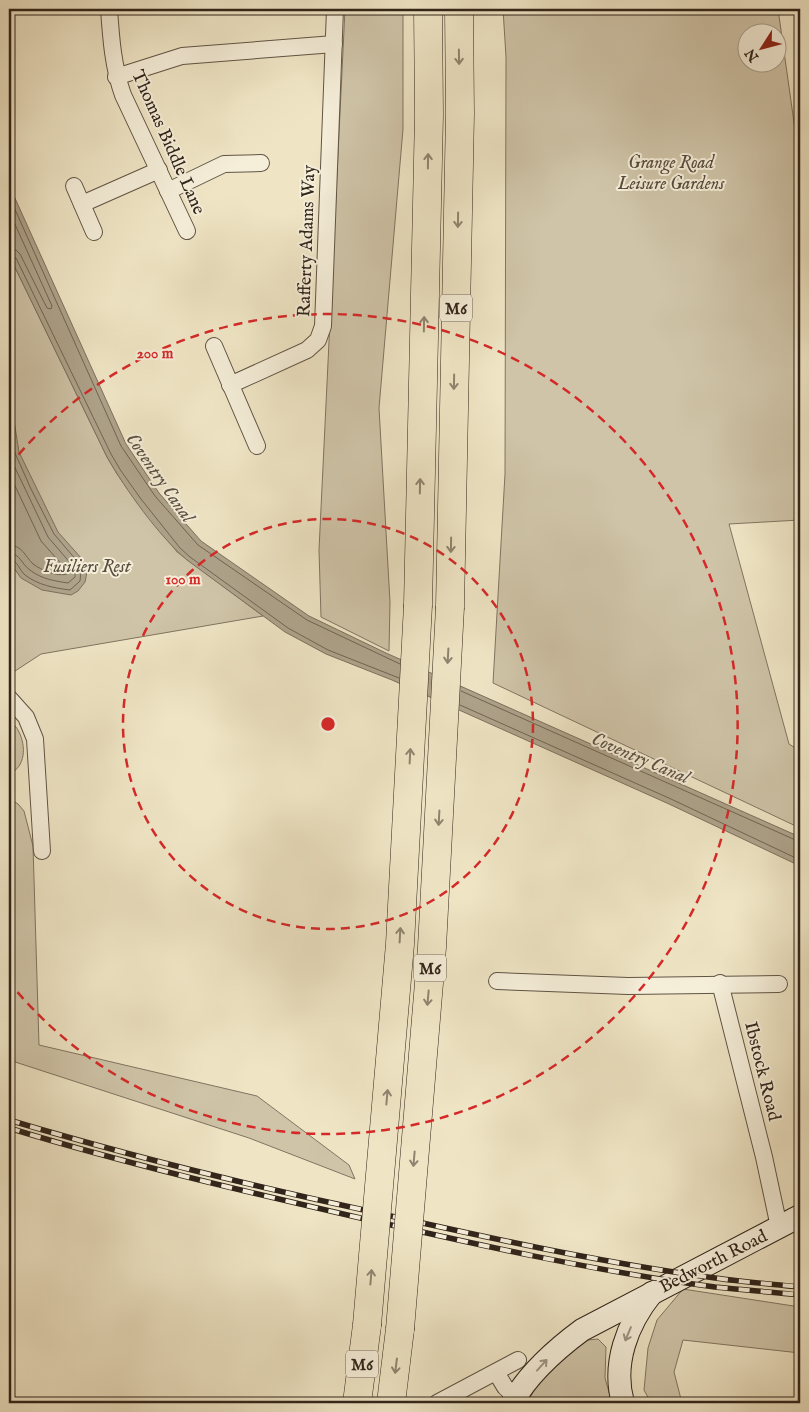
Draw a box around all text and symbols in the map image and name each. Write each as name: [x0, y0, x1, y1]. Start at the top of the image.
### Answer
north arrow: [736, 22, 786, 72]
text: N: [741, 45, 764, 66]
one-way arrow: [454, 49, 464, 65]
street label: Thomas Biddle Lane: [125, 67, 210, 218]
park label: Grange Road Leisure Gardens: [617, 152, 725, 196]
one-way arrow: [423, 154, 432, 170]
street label: Rafferty Adams Way: [293, 164, 322, 317]
one-way arrow: [453, 212, 462, 228]
road number: M6: [440, 294, 472, 322]
one-way arrow: [419, 316, 429, 332]
text: 200 m: [137, 344, 174, 363]
one-way arrow: [450, 374, 459, 390]
water label: Coventry Canal: [120, 429, 200, 529]
one-way arrow: [416, 479, 425, 495]
one-way arrow: [447, 537, 456, 553]
park label: Fusiliers Rest: [43, 556, 132, 579]
text: 100 m: [165, 570, 201, 589]
one-way arrow: [443, 647, 452, 663]
centre of rings: [319, 715, 337, 733]
water label: Coventry Canal: [588, 727, 694, 791]
one-way arrow: [405, 748, 414, 764]
one-way arrow: [434, 810, 444, 826]
one-way arrow: [396, 928, 405, 944]
road number: M6: [414, 954, 446, 981]
one-way arrow: [423, 989, 433, 1005]
street label: Ibstock Road: [738, 1019, 785, 1124]
one-way arrow: [382, 1090, 391, 1106]
one-way arrow: [410, 1151, 419, 1167]
street label: Bedworth Road: [656, 1225, 772, 1299]
one-way arrow: [367, 1269, 376, 1285]
one-way arrow: [622, 1326, 632, 1341]
road number: M6: [346, 1350, 378, 1378]
one-way arrow: [391, 1358, 401, 1374]
one-way arrow: [536, 1358, 548, 1371]

